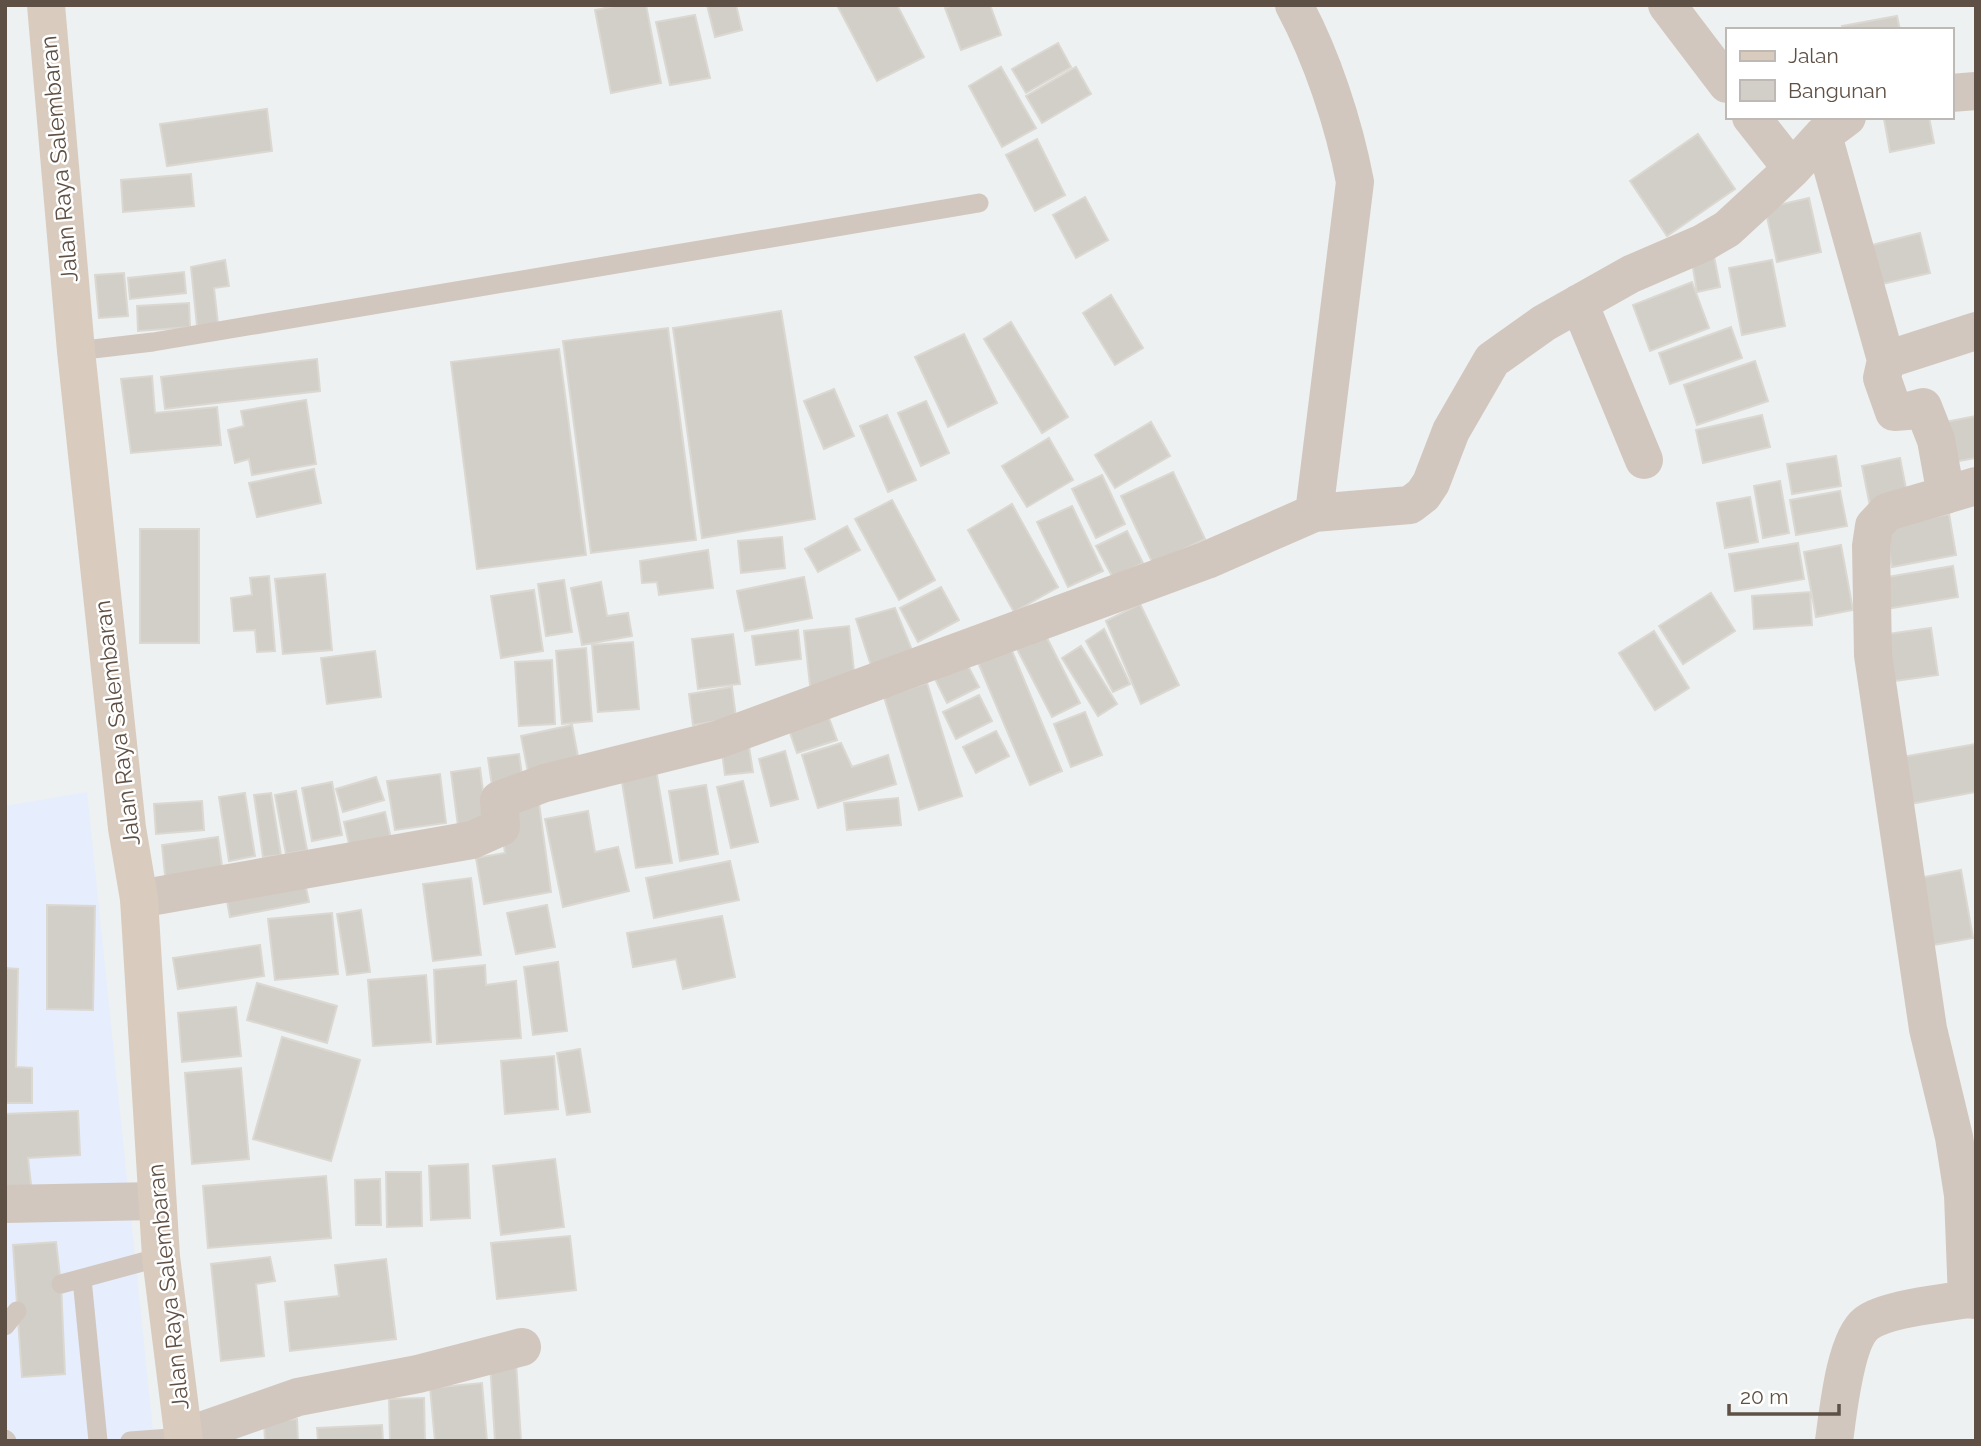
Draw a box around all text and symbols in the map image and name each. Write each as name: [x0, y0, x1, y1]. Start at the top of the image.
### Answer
legend: [1726, 28, 1953, 119]
street label: Jalan Raya Salembaran: [34, 35, 83, 283]
text: Jalan: [1788, 43, 1839, 68]
text: Bangunan: [1788, 78, 1887, 103]
street label: Jalan Raya Salembaran: [88, 599, 145, 847]
street label: Jalan Raya Salembaran: [141, 1163, 194, 1411]
scale bar: [1729, 1372, 1839, 1416]
text: 20 m: [1740, 1384, 1788, 1409]

